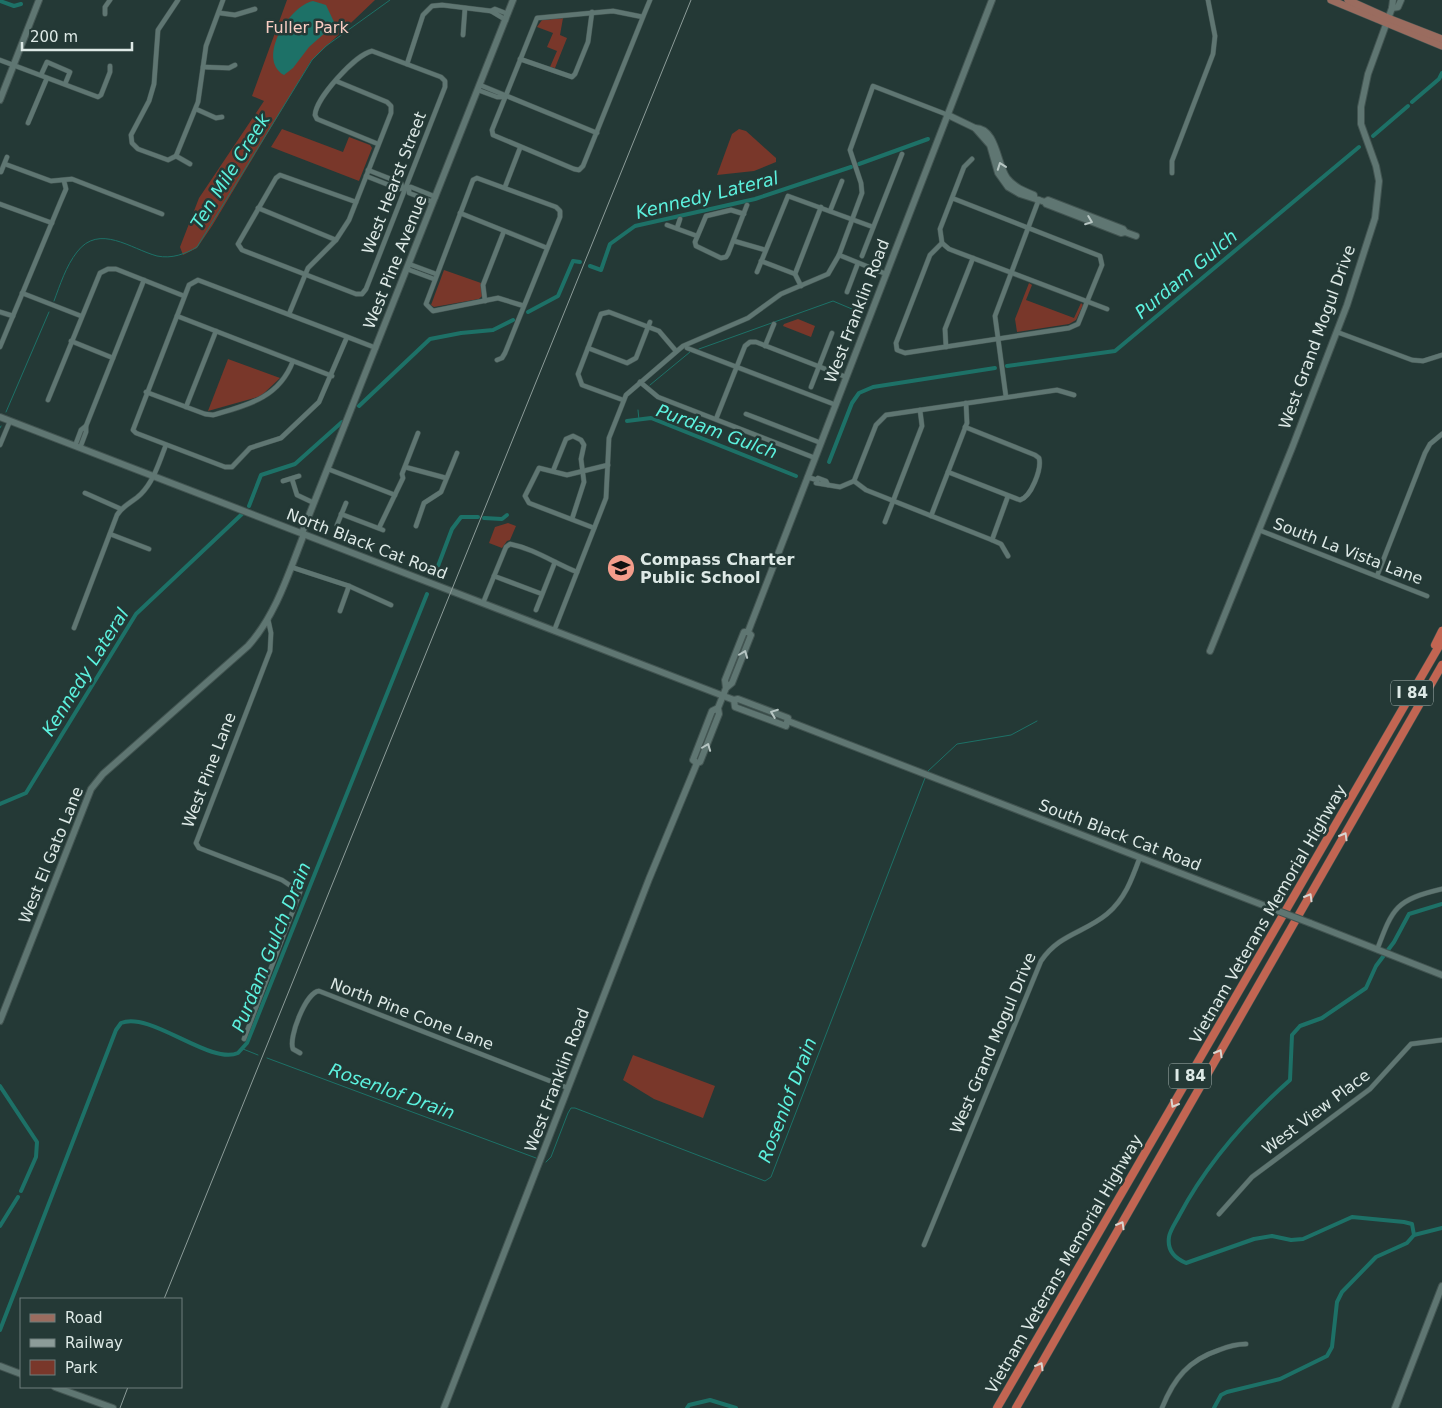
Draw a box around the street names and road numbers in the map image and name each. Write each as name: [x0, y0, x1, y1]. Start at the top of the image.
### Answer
street label: West Hearst Street: [358, 109, 430, 257]
street label: West Pine Avenue: [359, 192, 431, 332]
street label: West Franklin Road: [821, 236, 893, 386]
street label: West Grand Mogul Drive: [1275, 242, 1359, 432]
street label: North Black Cat Road: [284, 505, 450, 583]
street label: South La Vista Lane: [1271, 514, 1425, 588]
road number: I 84: [1391, 680, 1433, 706]
street label: West Pine Lane: [178, 710, 240, 830]
street label: Vietnam Veterans Memorial Highway: [1186, 781, 1350, 1047]
street label: West El Gato Lane: [15, 784, 87, 926]
street label: South Black Cat Road: [1036, 795, 1204, 875]
street label: West Grand Mogul Drive: [946, 950, 1040, 1136]
street label: North Pine Cone Lane: [328, 974, 496, 1054]
street label: West Franklin Road: [521, 1005, 593, 1155]
road number: I 84: [1169, 1064, 1211, 1088]
street label: West View Place: [1258, 1065, 1374, 1159]
street label: Vietnam Veterans Memorial Highway: [982, 1131, 1146, 1397]

